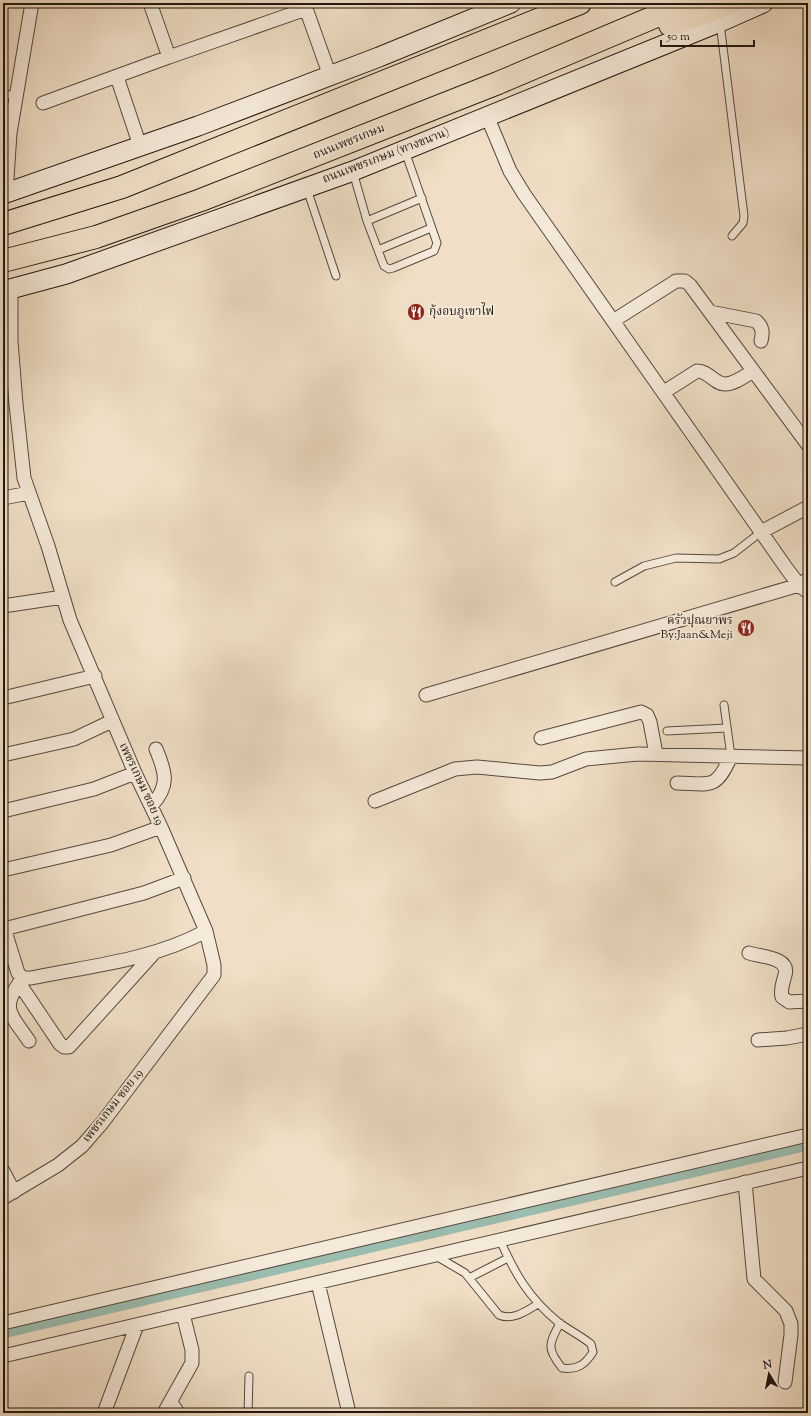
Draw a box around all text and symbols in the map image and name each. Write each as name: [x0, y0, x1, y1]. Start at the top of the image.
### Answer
scale bar: [661, 22, 754, 48]
text: 50 m: [666, 28, 690, 46]
street label: ถนนเพชรเกษม: [310, 119, 388, 165]
street label: ถนนเพชรเกษม (ทางขนาน): [320, 123, 452, 189]
restaurant icon: กุ้งอบภูเขาไฟ: [406, 302, 426, 322]
place label: กุ้งอบภูเขาไฟ: [429, 302, 494, 321]
place label: ครัวปุณยาพร By:Jaan&Meji: [661, 612, 734, 644]
restaurant icon: ครัวปุณยาพร By:Jaan&Meji: [736, 618, 756, 638]
street label: เพชรเกษม ซอย 19: [114, 740, 168, 829]
street label: เพชรเกษม ซอย 19: [78, 1065, 148, 1147]
north arrow: [749, 1354, 789, 1394]
text: N: [761, 1356, 773, 1374]

